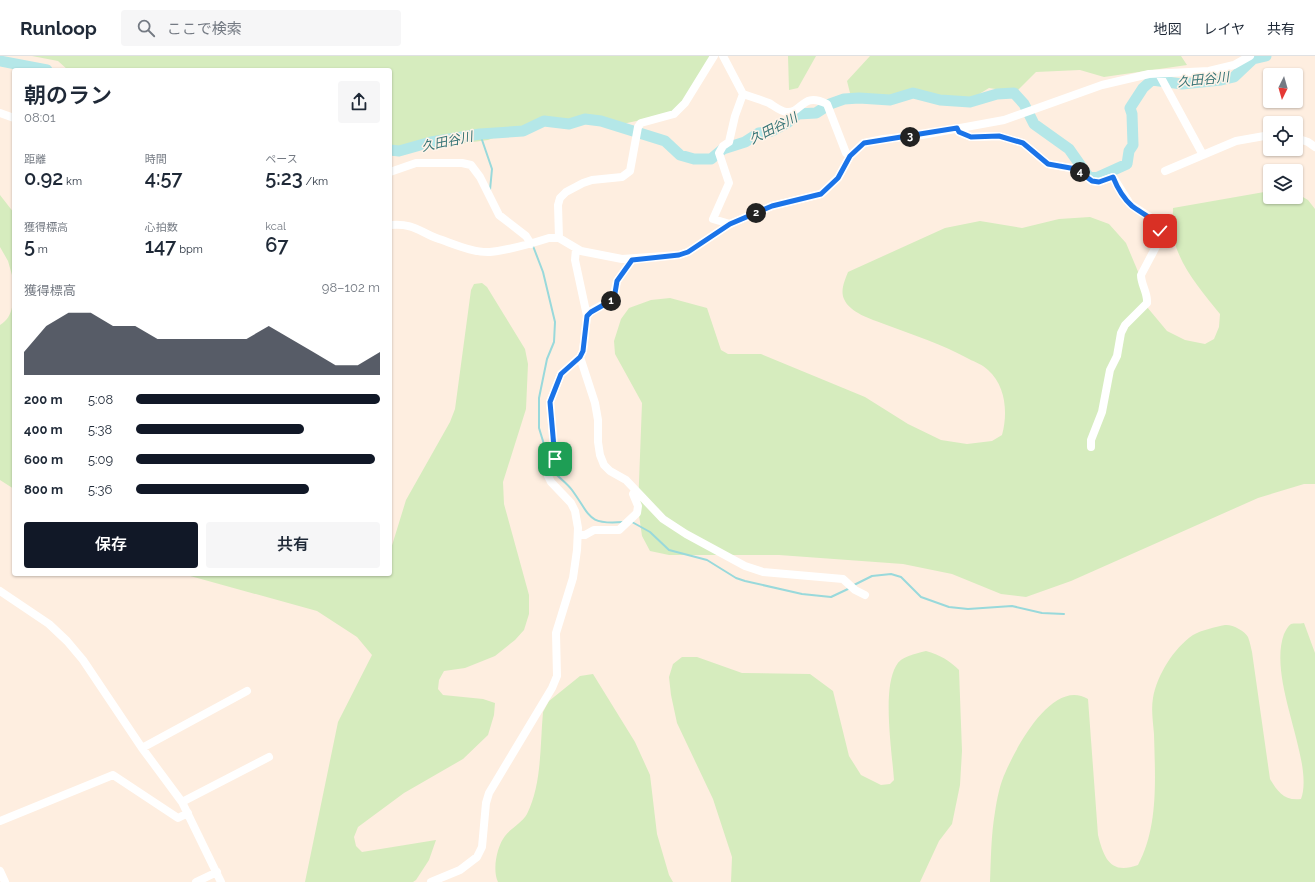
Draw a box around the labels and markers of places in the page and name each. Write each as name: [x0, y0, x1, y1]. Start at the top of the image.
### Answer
pin: 3: [900, 127, 920, 147]
pin: 4: [1070, 162, 1090, 182]
pin: 2: [746, 203, 766, 223]
pin: [1143, 214, 1177, 248]
pin: 1: [601, 291, 621, 311]
pin: [538, 442, 572, 476]

